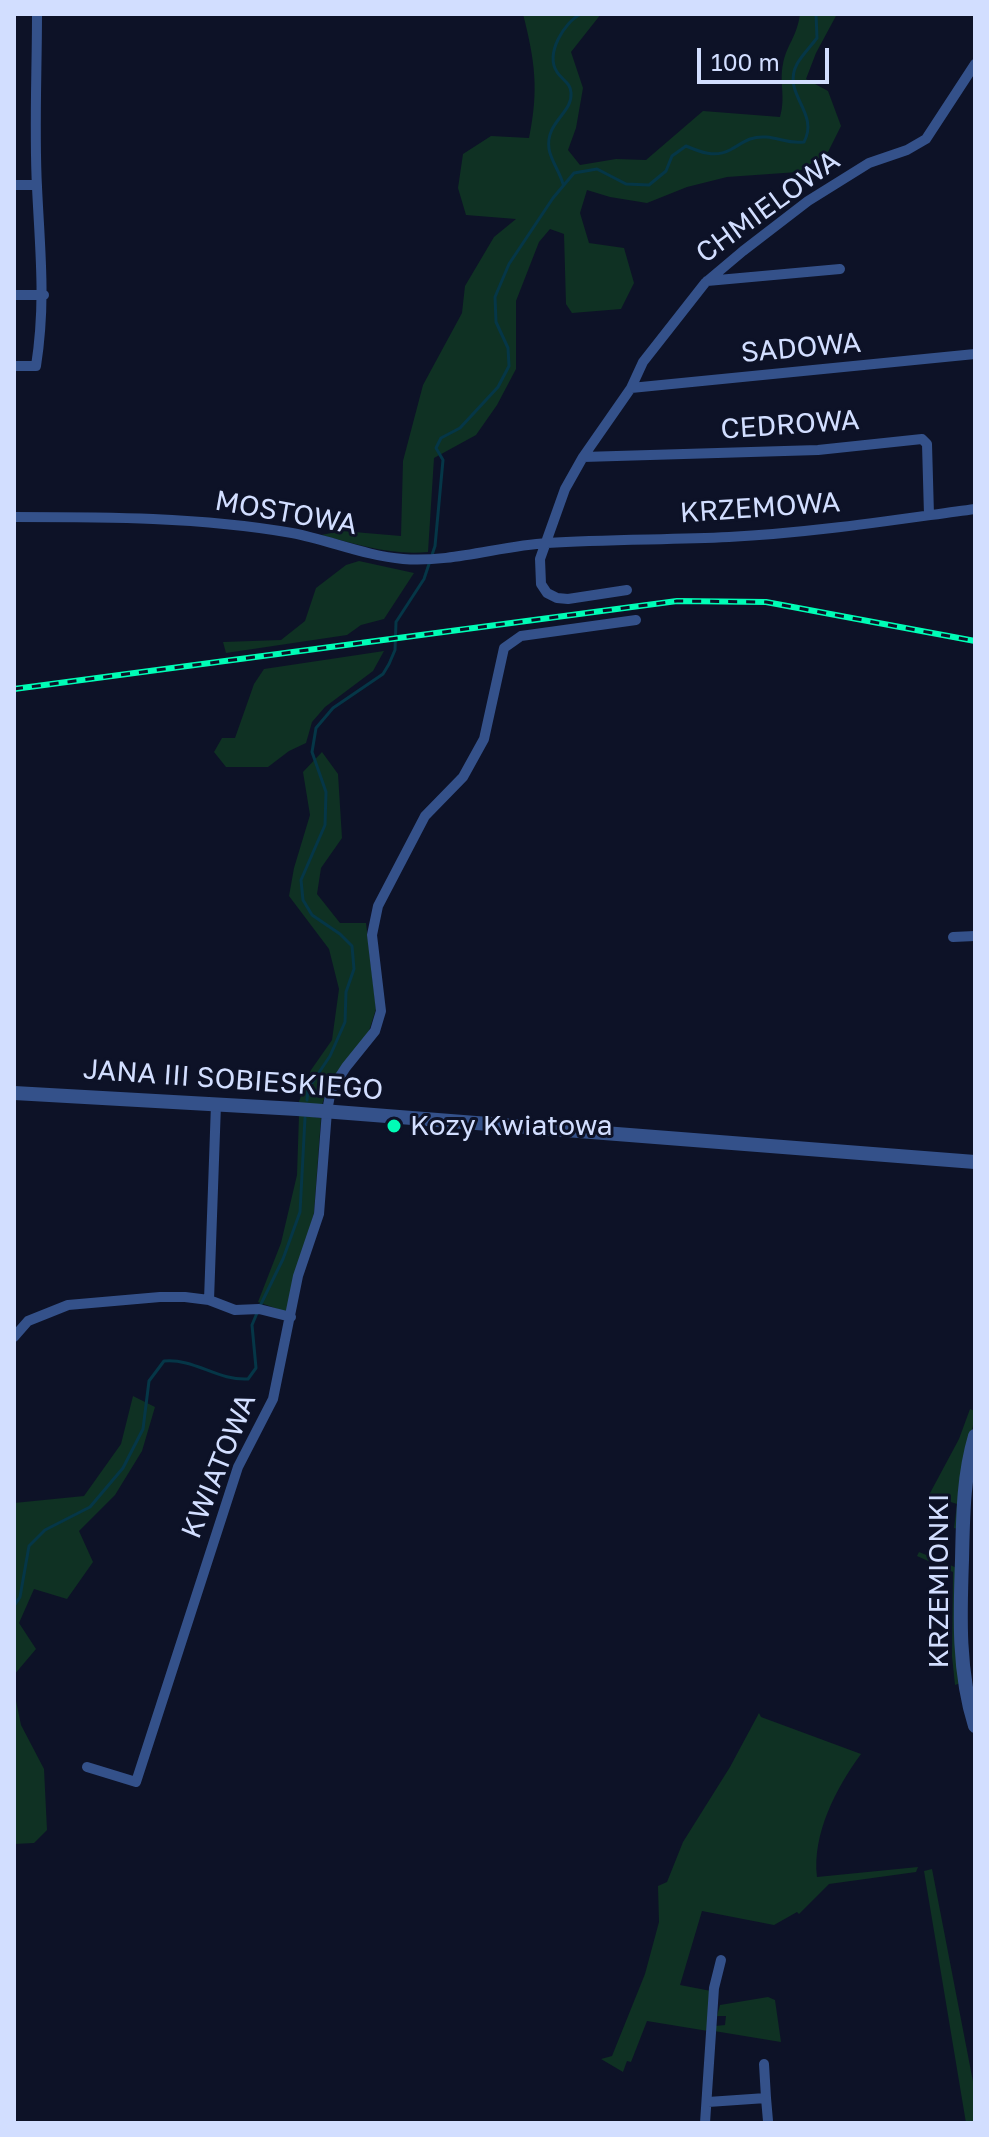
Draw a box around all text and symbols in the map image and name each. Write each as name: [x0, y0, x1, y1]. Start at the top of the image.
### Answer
scale bar: [701, 32, 833, 82]
text: 100 m: [711, 47, 780, 76]
street label: CHMIELOWA: [690, 144, 846, 270]
street label: SADOWA: [740, 326, 862, 370]
street label: CEDROWA: [719, 403, 861, 447]
street label: MOSTOWA: [212, 484, 360, 542]
street label: KRZEMOWA: [679, 486, 841, 530]
street label: JANA III SOBIESKIEGO: [82, 1053, 384, 1107]
place label: Kozy Kwiatowa: [410, 1109, 613, 1143]
marker: Kozy Kwiatowa: [385, 1117, 403, 1135]
street label: KWIATOWA: [175, 1389, 263, 1543]
street label: KRZEMIONKI: [922, 1493, 956, 1669]

